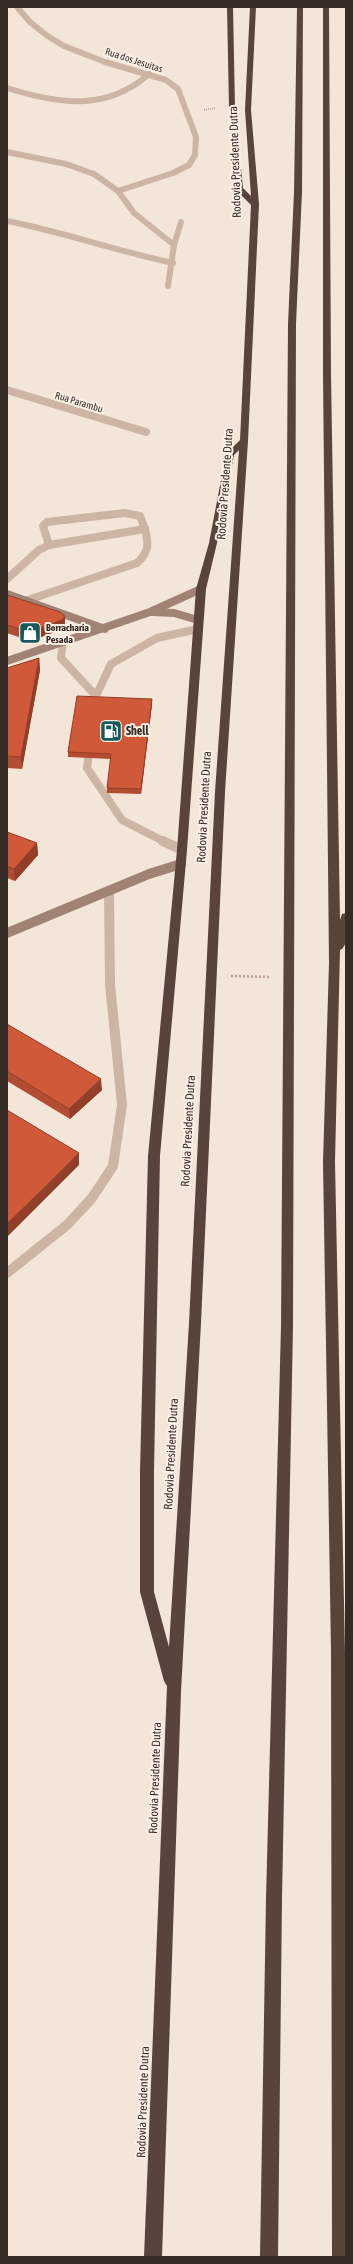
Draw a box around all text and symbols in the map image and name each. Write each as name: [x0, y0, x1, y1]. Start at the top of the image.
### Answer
street label: Rua dos Jesuítas: [104, 46, 165, 75]
street label: Rodovia Presidente Dutra: [226, 106, 244, 218]
street label: Rua Parambu: [54, 390, 104, 415]
street label: Rodovia Presidente Dutra: [214, 428, 236, 540]
shop icon: Borracharia Pesada: [17, 620, 43, 646]
place label: Borracharia Pesada: [46, 622, 89, 645]
fuel station icon: Shell: [98, 718, 124, 744]
place label: Shell: [126, 724, 149, 738]
street label: Rodovia Presidente Dutra: [194, 751, 214, 863]
street label: Rodovia Presidente Dutra: [178, 1075, 198, 1187]
street label: Rodovia Presidente Dutra: [161, 1398, 181, 1510]
street label: Rodovia Presidente Dutra: [146, 1722, 164, 1834]
street label: Rodovia Presidente Dutra: [134, 2046, 152, 2158]

